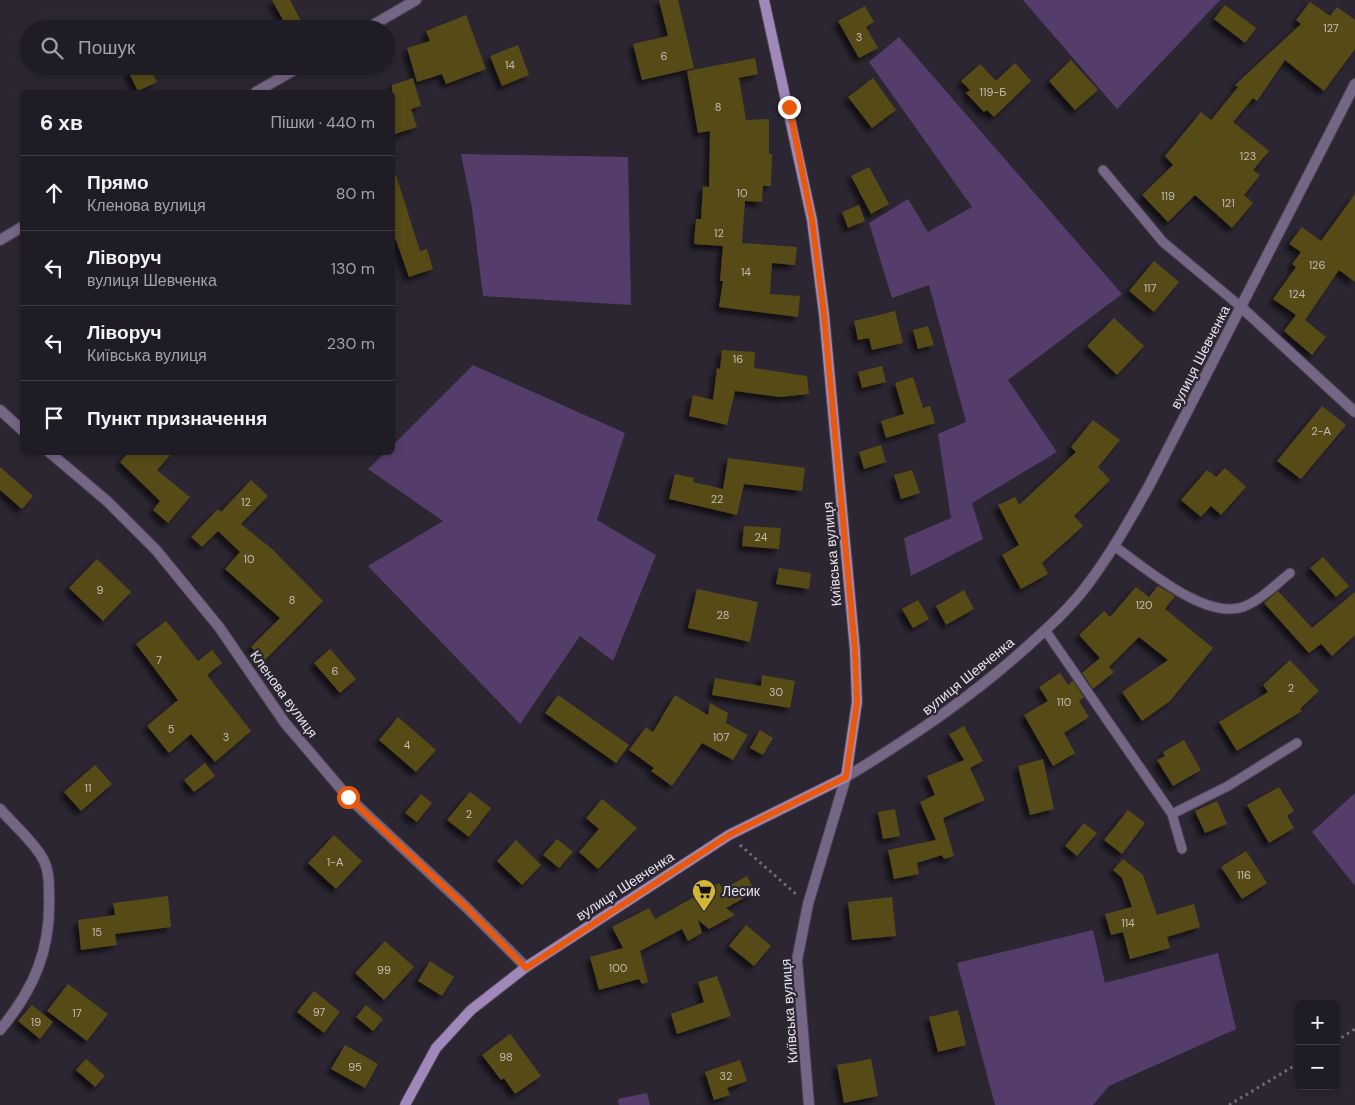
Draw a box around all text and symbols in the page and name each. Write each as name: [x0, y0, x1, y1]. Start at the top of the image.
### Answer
search box: [20, 20, 395, 75]
house number: 127: [1323, 21, 1339, 35]
house number: 3: [856, 30, 862, 44]
icon: search: [38, 34, 66, 62]
text: Пошук: [78, 35, 135, 60]
house number: 6: [661, 49, 668, 63]
house number: 14: [505, 58, 515, 72]
house number: 119-Б: [980, 85, 1006, 99]
route end: [778, 96, 801, 119]
house number: 8: [715, 100, 721, 114]
text: 6 хв: [40, 109, 83, 137]
text: Пішки · 440 m: [271, 112, 375, 133]
house number: 123: [1240, 149, 1256, 163]
text: Прямо: [87, 170, 149, 195]
icon: ahead: [40, 179, 68, 207]
text: 80 m: [336, 183, 375, 204]
house number: 10: [737, 186, 747, 200]
house number: 119: [1161, 189, 1175, 203]
text: Кленова вулиця: [87, 195, 206, 216]
house number: 121: [1221, 196, 1235, 210]
house number: 12: [714, 226, 724, 240]
text: Ліворуч: [87, 245, 162, 270]
icon: left: [40, 254, 68, 282]
text: 130 m: [331, 258, 375, 279]
house number: 126: [1309, 258, 1325, 272]
house number: 14: [741, 265, 751, 279]
text: вулиця Шевченка: [87, 270, 217, 291]
house number: 117: [1144, 281, 1156, 295]
house number: 124: [1289, 287, 1305, 301]
street label: вулиця Шевченка: [1166, 302, 1234, 412]
text: Ліворуч: [87, 320, 162, 345]
icon: left: [40, 329, 68, 357]
text: 230 m: [327, 333, 375, 354]
text: Київська вулиця: [87, 345, 207, 366]
house number: 16: [733, 352, 743, 366]
icon: arrive: [40, 404, 68, 432]
text: Пункт призначення: [87, 406, 267, 431]
house number: 2-А: [1311, 424, 1331, 438]
house number: 22: [711, 492, 723, 506]
house number: 12: [241, 495, 251, 509]
street label: Київська вулиця: [818, 501, 846, 607]
house number: 24: [755, 530, 768, 544]
house number: 10: [244, 552, 254, 566]
house number: 9: [97, 583, 104, 597]
house number: 8: [289, 593, 295, 607]
house number: 120: [1135, 598, 1153, 612]
house number: 28: [717, 608, 729, 622]
street label: вулиця Шевченка: [918, 633, 1018, 719]
street label: Кленова вулиця: [246, 647, 322, 741]
house number: 7: [156, 653, 162, 667]
house number: 6: [332, 664, 339, 678]
house number: 2: [1288, 681, 1294, 695]
house number: 30: [769, 685, 783, 699]
house number: 110: [1057, 695, 1071, 709]
house number: 5: [168, 722, 175, 736]
house number: 3: [223, 730, 229, 744]
house number: 107: [713, 730, 729, 744]
house number: 4: [404, 738, 411, 752]
house number: 11: [85, 781, 91, 795]
route start: [337, 786, 360, 809]
house number: 2: [466, 807, 472, 821]
street label: вулиця Шевченка: [572, 847, 678, 924]
house number: 1-А: [327, 855, 344, 869]
house number: 116: [1237, 868, 1251, 882]
supermarket icon: Лесик: [691, 878, 717, 912]
place label: Лесик: [722, 882, 761, 900]
house number: 114: [1121, 916, 1135, 930]
house number: 15: [92, 925, 102, 939]
street label: Київська вулиця: [776, 958, 802, 1064]
house number: 100: [609, 961, 627, 975]
house number: 99: [377, 963, 391, 977]
map controls: [1295, 1000, 1340, 1090]
button: +: [1295, 1000, 1340, 1045]
house number: 97: [313, 1005, 325, 1019]
house number: 17: [72, 1006, 82, 1020]
house number: 19: [31, 1015, 41, 1029]
button: −: [1295, 1045, 1340, 1090]
house number: 98: [499, 1050, 513, 1064]
house number: 95: [348, 1060, 362, 1074]
house number: 32: [720, 1069, 732, 1083]

